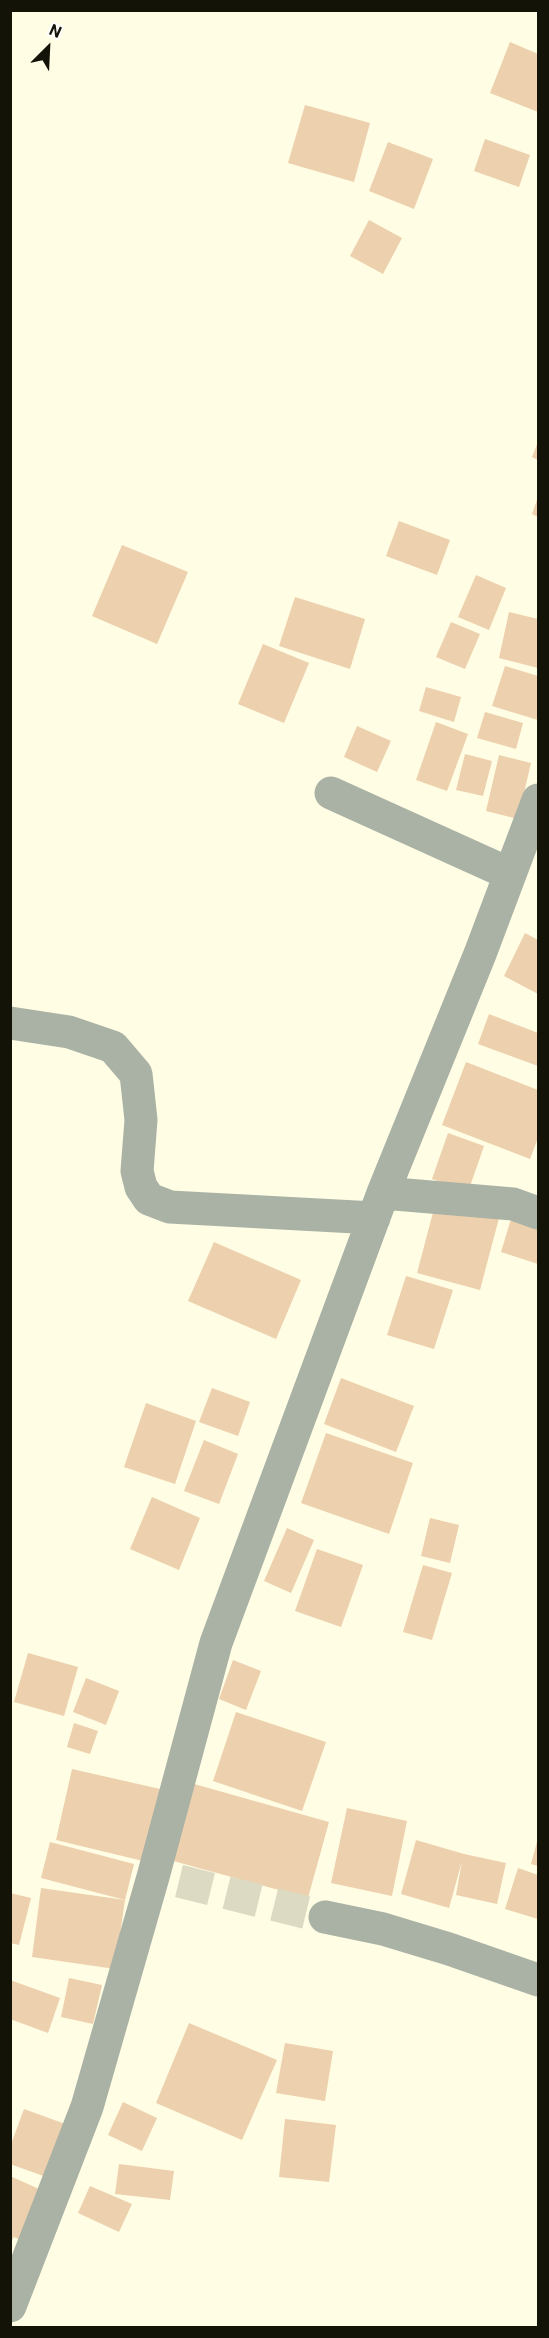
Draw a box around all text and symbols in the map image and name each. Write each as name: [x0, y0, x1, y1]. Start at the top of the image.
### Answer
north arrow: [18, 18, 78, 78]
text: N: [46, 20, 65, 42]

